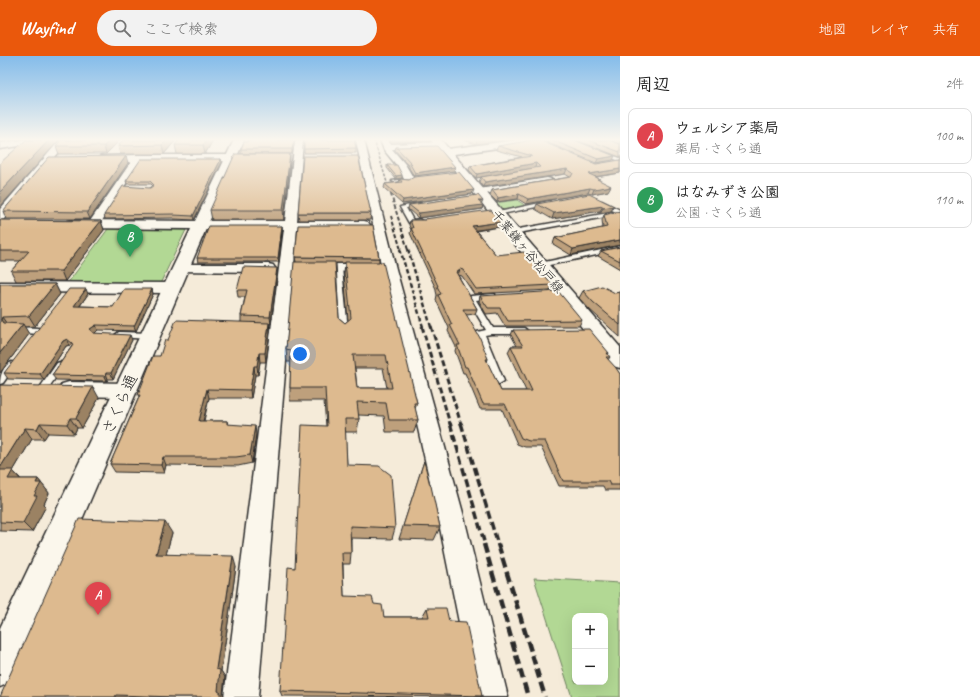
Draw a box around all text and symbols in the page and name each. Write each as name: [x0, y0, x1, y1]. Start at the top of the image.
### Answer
search box: [97, 10, 377, 46]
text: Wayfind: [20, 16, 73, 40]
icon: search: [111, 17, 133, 39]
text: ここで検索: [143, 20, 218, 39]
text: 地図: [819, 21, 847, 38]
text: レイヤ: [869, 21, 910, 38]
text: 共有: [932, 21, 960, 38]
text: 周辺: [636, 74, 670, 95]
text: 2件: [945, 76, 964, 92]
text: ウェルシア薬局: [675, 119, 779, 138]
text: A: [647, 128, 653, 144]
text: 100 m: [935, 128, 963, 144]
text: 薬局 · さくら通: [675, 141, 762, 157]
text: はなみずき公園: [675, 183, 780, 202]
text: B: [647, 192, 653, 208]
text: 110 m: [935, 192, 963, 208]
text: 公園 · さくら通: [675, 205, 762, 221]
street label: 千葉鎌ヶ谷松戸線: [488, 207, 567, 297]
pin: B: [117, 224, 143, 257]
your location: [290, 344, 310, 364]
street label: さくら通: [98, 371, 142, 438]
pin: A: [85, 582, 111, 615]
map controls: [572, 613, 608, 685]
button: +: [572, 613, 608, 649]
button: −: [572, 649, 608, 685]

